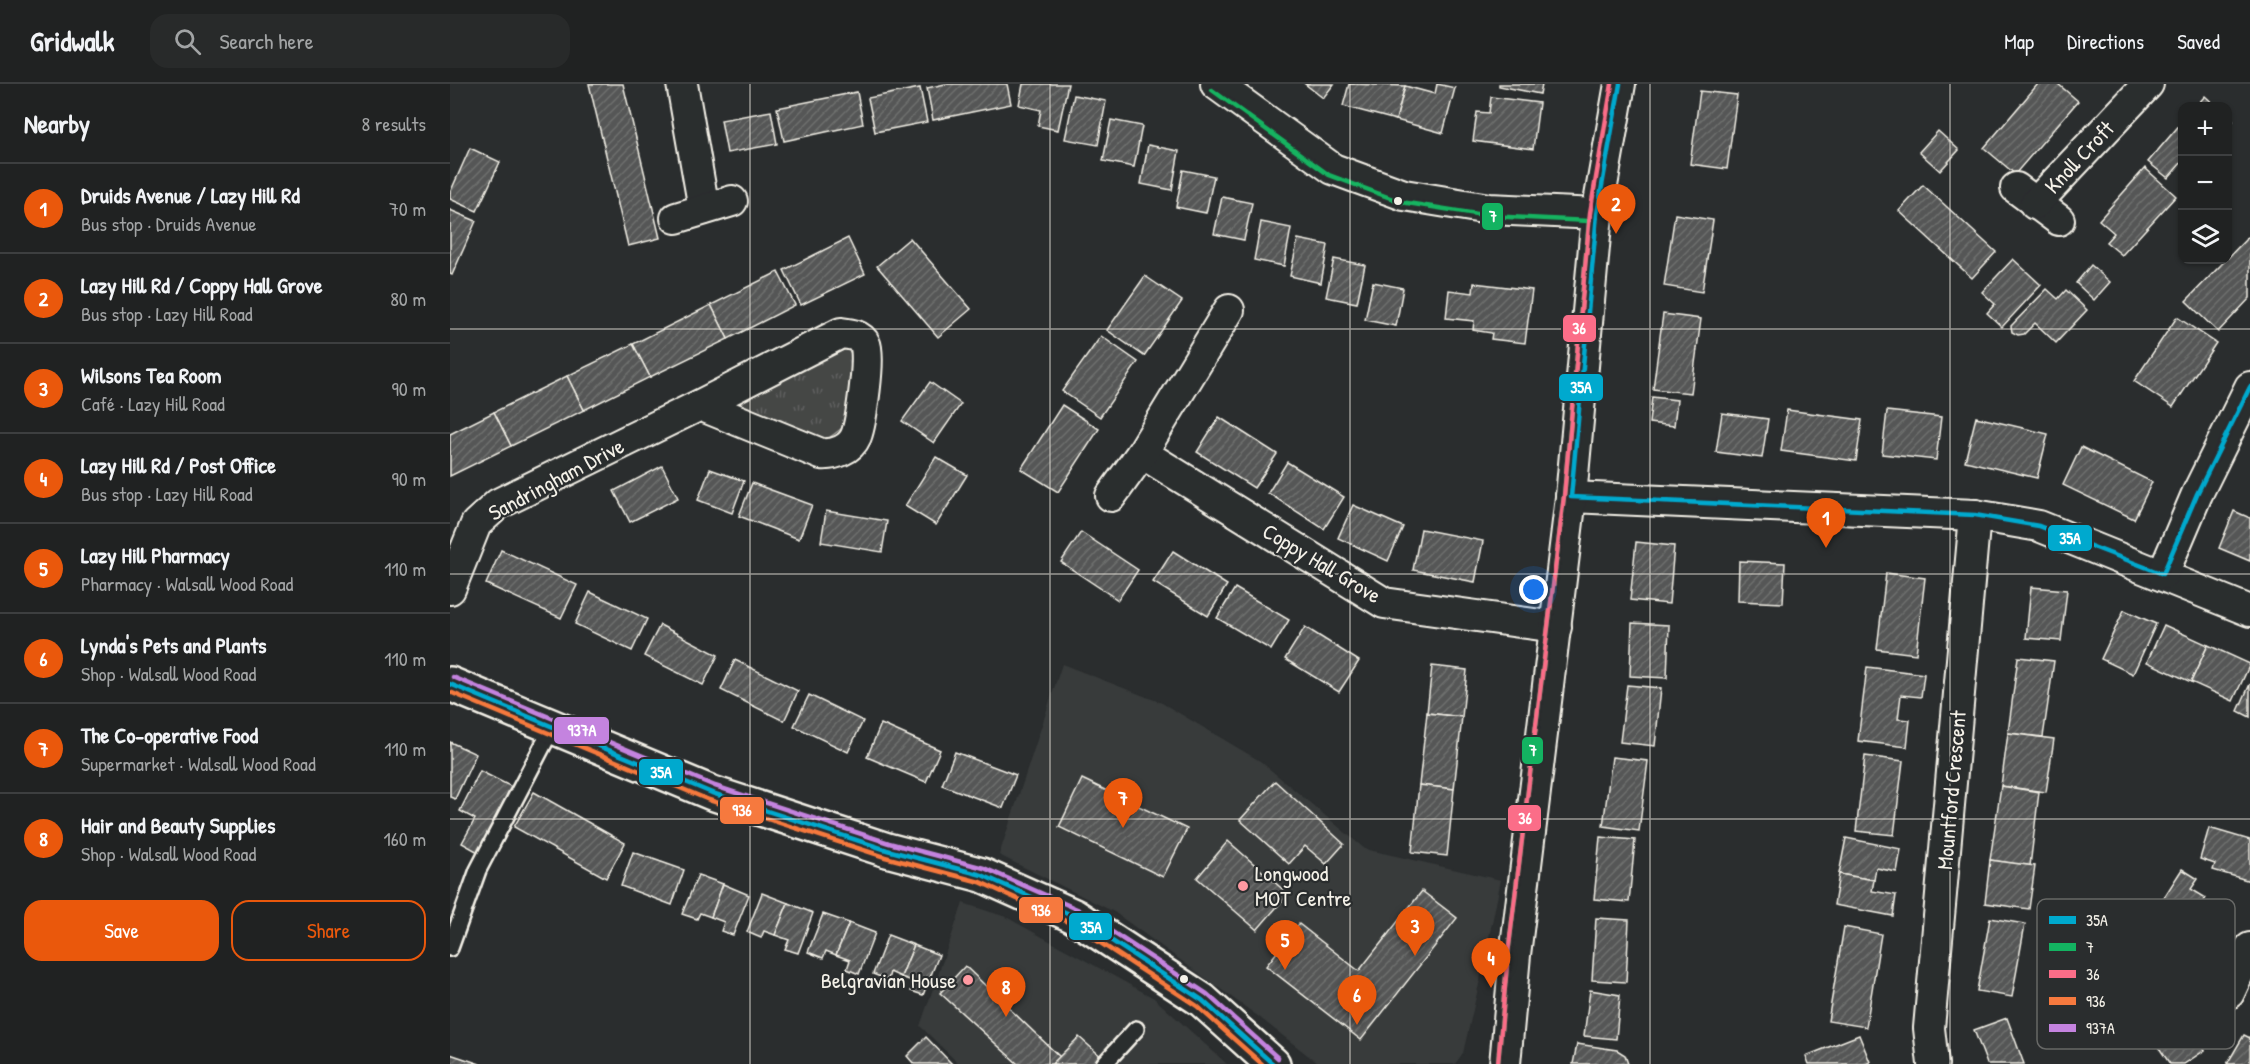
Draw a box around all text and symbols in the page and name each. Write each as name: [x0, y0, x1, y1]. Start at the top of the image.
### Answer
search box: [150, 14, 570, 68]
text: Gridwalk: [30, 22, 114, 60]
icon: search: [171, 25, 204, 58]
text: Search here: [219, 26, 313, 56]
text: Map: [2004, 27, 2034, 56]
text: Directions: [2067, 27, 2144, 56]
text: Saved: [2177, 27, 2220, 56]
map controls: [2178, 102, 2232, 264]
button: +: [2178, 102, 2232, 156]
text: Nearby: [24, 106, 90, 141]
text: 8 results: [361, 110, 426, 137]
street label: Knoll Croft: [2037, 114, 2121, 200]
button: −: [2178, 156, 2232, 210]
text: Druids Avenue / Lazy Hill Rd: [81, 180, 300, 210]
pin: 2: [1596, 184, 1636, 234]
text: 1: [40, 195, 47, 222]
text: 70 m: [389, 195, 426, 222]
unlabelled marker: [1392, 195, 1404, 207]
line badge: 7: [1481, 202, 1504, 231]
text: 7: [1488, 205, 1497, 227]
text: Bus stop · Druids Avenue: [81, 210, 256, 237]
button: layers: [2178, 210, 2232, 264]
text: Lazy Hill Rd / Coppy Hall Grove: [81, 270, 322, 300]
text: 2: [39, 285, 48, 312]
text: 80 m: [390, 285, 426, 312]
text: Bus stop · Lazy Hill Road: [81, 300, 253, 327]
line badge: 36: [1562, 314, 1597, 343]
text: 36: [1572, 317, 1586, 339]
text: Wilsons Tea Room: [81, 360, 222, 390]
line badge: 35A: [1558, 373, 1604, 402]
text: 3: [39, 375, 48, 402]
text: 90 m: [392, 375, 426, 402]
text: 35A: [1570, 376, 1592, 398]
text: Café · Lazy Hill Road: [81, 390, 225, 417]
street label: Sandringham Drive: [483, 431, 629, 527]
text: Lazy Hill Rd / Post Office: [81, 450, 276, 480]
text: 4: [40, 465, 47, 492]
text: 90 m: [392, 465, 426, 492]
text: Bus stop · Lazy Hill Road: [81, 480, 253, 507]
pin: 1: [1806, 498, 1846, 548]
street label: Coppy Hall Grove: [1257, 516, 1387, 610]
line badge: 35A: [2047, 524, 2093, 552]
text: 35A: [2059, 527, 2081, 549]
text: Lazy Hill Pharmacy: [81, 540, 230, 570]
text: 5: [39, 555, 48, 582]
text: 110 m: [384, 555, 426, 582]
text: Pharmacy · Walsall Wood Road: [81, 570, 293, 597]
your location: [1519, 575, 1548, 604]
text: Lynda's Pets and Plants: [81, 630, 266, 660]
text: 6: [40, 645, 47, 672]
text: 110 m: [384, 645, 426, 672]
text: Shop · Walsall Wood Road: [81, 660, 256, 687]
street label: Mountford Crescent: [1929, 709, 1973, 871]
line badge: 937A: [553, 716, 610, 745]
text: 937A: [568, 719, 597, 741]
text: The Co-operative Food: [81, 720, 258, 750]
text: 7: [39, 735, 48, 762]
text: 110 m: [384, 735, 426, 762]
line badge: 7: [1521, 736, 1544, 765]
text: 7: [1528, 739, 1537, 761]
text: Supermarket · Walsall Wood Road: [81, 750, 316, 777]
line badge: 35A: [638, 758, 684, 786]
text: 35A: [650, 761, 672, 783]
pin: 7: [1104, 778, 1142, 828]
line badge: 936: [719, 796, 765, 825]
text: 936: [732, 799, 752, 821]
line badge: 36: [1507, 804, 1542, 832]
text: 36: [1518, 807, 1532, 829]
text: Hair and Beauty Supplies: [81, 810, 276, 840]
text: 8: [39, 825, 48, 852]
text: 160 m: [384, 825, 426, 852]
text: Shop · Walsall Wood Road: [81, 840, 256, 867]
place label: Longwood MOT Centre: [1255, 858, 1351, 913]
marker: Longwood MOT Centre: [1236, 879, 1250, 893]
line badge: 936: [1018, 896, 1064, 924]
text: 936: [1031, 899, 1051, 921]
legend: [2037, 899, 2235, 1049]
button: Save: [24, 900, 219, 961]
button: Share: [231, 900, 426, 961]
pin: 3: [1396, 906, 1434, 956]
text: 35A: [2086, 909, 2108, 931]
line badge: 35A: [1068, 912, 1113, 941]
text: 35A: [1080, 916, 1102, 938]
pin: 5: [1266, 920, 1304, 970]
text: 7: [2086, 936, 2094, 958]
pin: 4: [1472, 938, 1510, 988]
text: 36: [2086, 963, 2100, 985]
place label: Belgravian House: [821, 965, 956, 995]
pin: 8: [986, 968, 1026, 1017]
marker: Belgravian House: [961, 973, 975, 987]
unlabelled marker: [1178, 973, 1190, 985]
pin: 6: [1338, 976, 1376, 1025]
text: 936: [2086, 990, 2105, 1012]
text: 937A: [2086, 1017, 2115, 1039]

